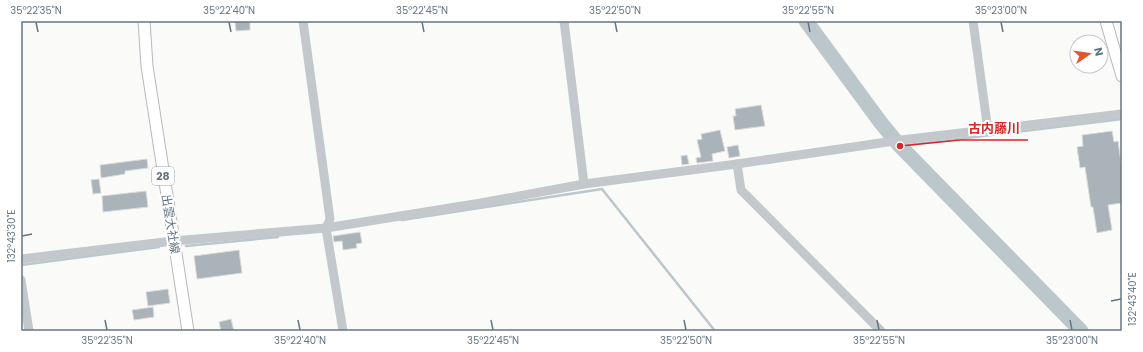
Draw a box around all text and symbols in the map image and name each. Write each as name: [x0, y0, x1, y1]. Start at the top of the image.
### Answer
text: 35°22'35"N: [10, 3, 62, 18]
text: 35°22'40"N: [203, 3, 255, 18]
text: 35°22'45"N: [396, 3, 448, 18]
text: 35°22'50"N: [589, 3, 641, 18]
text: 35°22'55"N: [782, 3, 834, 18]
text: 35°23'00"N: [975, 3, 1027, 18]
north arrow: [1069, 34, 1109, 74]
text: N: [1090, 46, 1107, 58]
callout: 古内藤川: [960, 115, 1028, 140]
text: 古内藤川: [968, 119, 1020, 138]
road number: 28: [152, 167, 174, 185]
street label: 出雲大社線: [158, 193, 184, 255]
text: 132°43'30"E: [4, 210, 19, 262]
text: 132°43'40"E: [1125, 272, 1140, 326]
text: 35°22'35"N: [81, 333, 133, 348]
text: 35°22'40"N: [274, 333, 326, 348]
text: 35°22'45"N: [467, 333, 519, 348]
text: 35°22'50"N: [660, 333, 712, 348]
text: 35°22'55"N: [853, 333, 905, 348]
text: 35°23'00"N: [1046, 333, 1098, 348]

